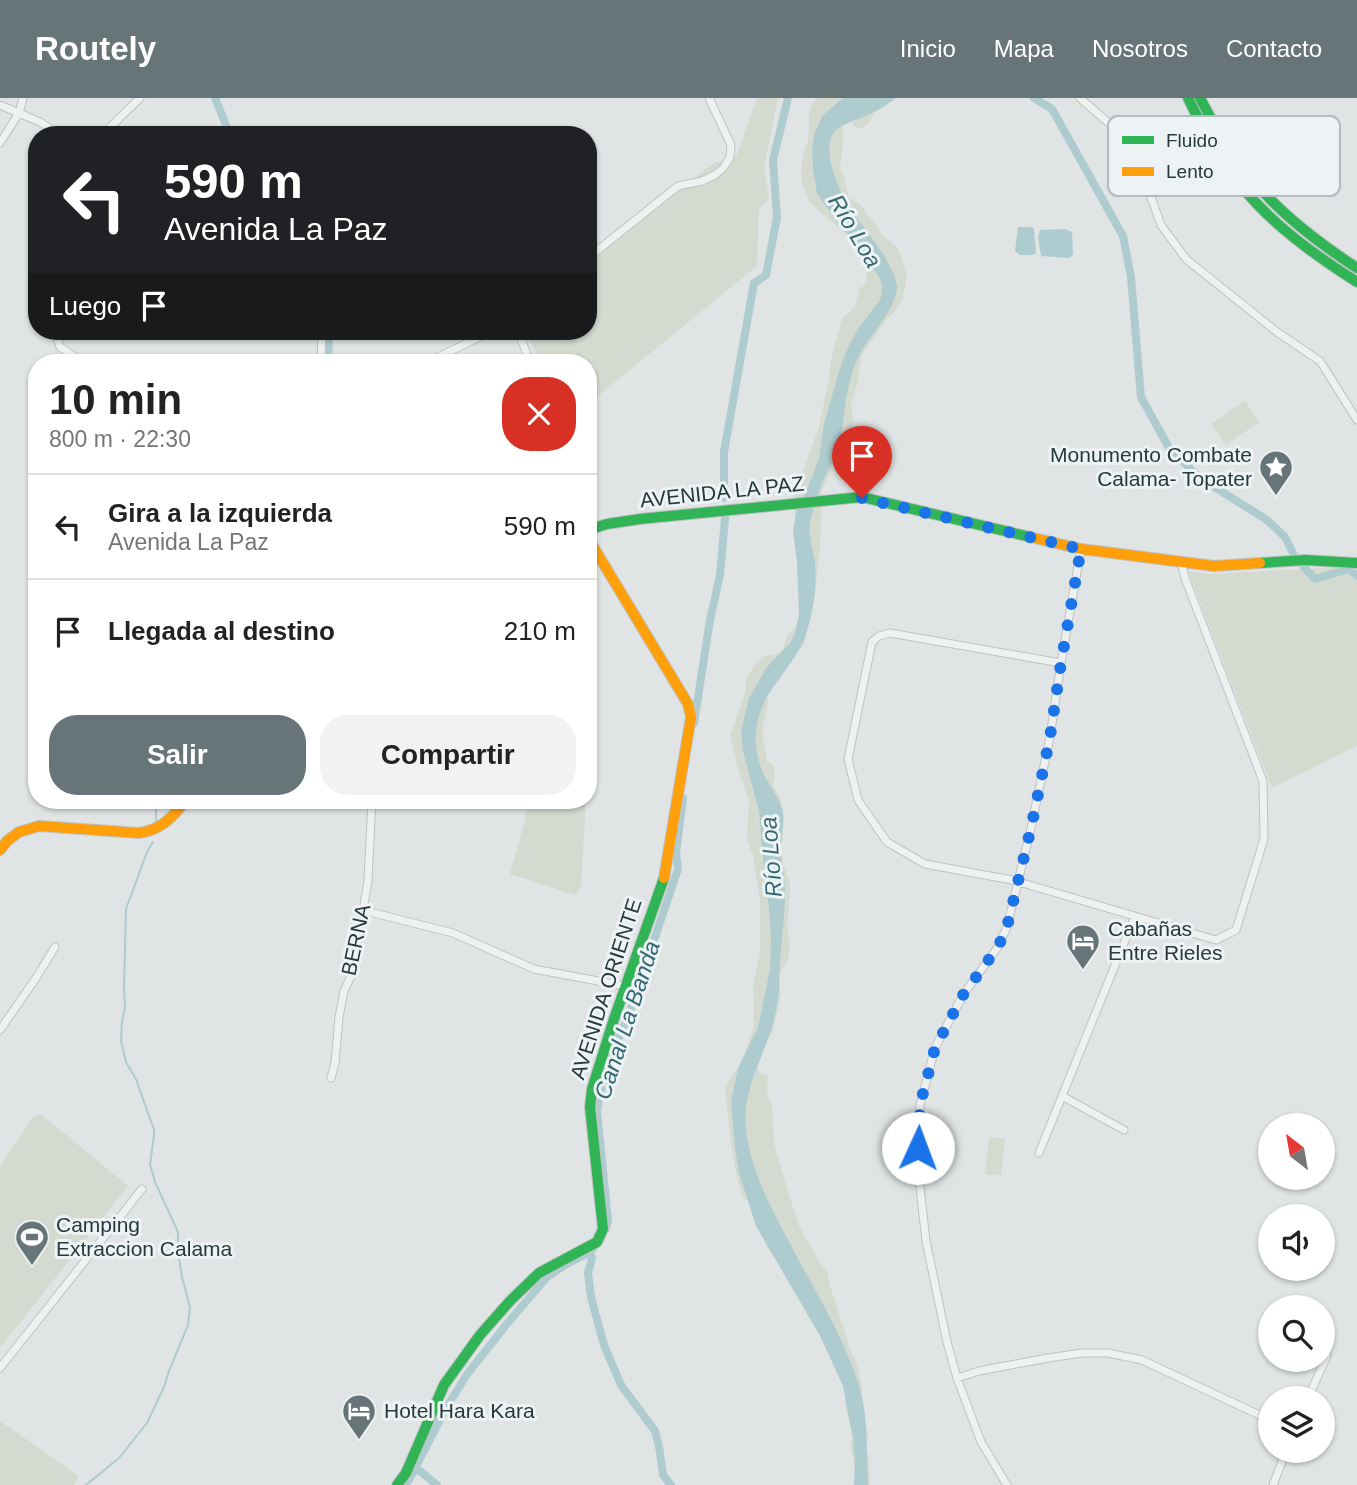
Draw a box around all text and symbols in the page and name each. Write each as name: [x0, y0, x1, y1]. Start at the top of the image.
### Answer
text: Routely: [35, 30, 156, 67]
text: Inicio: [900, 35, 956, 62]
text: Mapa: [994, 35, 1054, 62]
text: Nosotros: [1092, 35, 1188, 62]
text: Contacto: [1226, 35, 1322, 62]
legend: [1108, 116, 1340, 196]
text: Fluido: [1166, 130, 1218, 151]
icon: left: [49, 154, 140, 245]
text: 590 m: [164, 154, 303, 208]
text: Lento: [1166, 161, 1214, 182]
water label: Río Loa: [823, 190, 887, 272]
text: Avenida La Paz: [164, 211, 388, 247]
icon: arrive: [135, 287, 173, 325]
text: Luego: [49, 291, 121, 321]
text: 10 min: [49, 376, 182, 423]
button: close: [502, 377, 576, 451]
text: 800 m · 22:30: [49, 426, 191, 452]
pin: [832, 426, 892, 498]
icon: arrive: [843, 437, 881, 475]
place label: Monumento Combate Calama- Topater: [1050, 443, 1252, 490]
place icon: Monumento Combate Calama- Topater: [1257, 448, 1295, 497]
street label: AVENIDA LA PAZ: [639, 471, 805, 512]
text: Gira a la izquierda: [108, 498, 332, 528]
icon: left: [49, 508, 87, 546]
text: 590 m: [504, 511, 576, 541]
text: Avenida La Paz: [108, 529, 269, 555]
icon: arrive: [49, 613, 87, 651]
text: Llegada al destino: [108, 616, 335, 646]
text: 210 m: [504, 616, 576, 646]
button: Salir: [49, 715, 306, 795]
button: Compartir: [320, 715, 576, 795]
water label: Río Loa: [755, 816, 787, 898]
street label: AVENIDA ORIENTE: [565, 896, 646, 1082]
street label: BERNA: [337, 902, 374, 978]
place label: Cabañas Entre Rieles: [1108, 917, 1222, 964]
hotel icon: Cabañas Entre Rieles: [1064, 922, 1102, 971]
water label: Canal La Banda: [589, 938, 665, 1102]
position arrow: [881, 1111, 955, 1185]
north arrow: [1258, 1113, 1335, 1190]
map controls: [1258, 1113, 1335, 1463]
button: sound: [1258, 1204, 1335, 1281]
place label: Camping Extraccion Calama: [56, 1213, 233, 1260]
sports icon: Camping Extraccion Calama: [13, 1218, 51, 1267]
button: search: [1258, 1295, 1335, 1372]
button: layers: [1258, 1386, 1335, 1463]
hotel icon: Hotel Hara Kara: [340, 1392, 378, 1441]
place label: Hotel Hara Kara: [384, 1399, 535, 1422]

